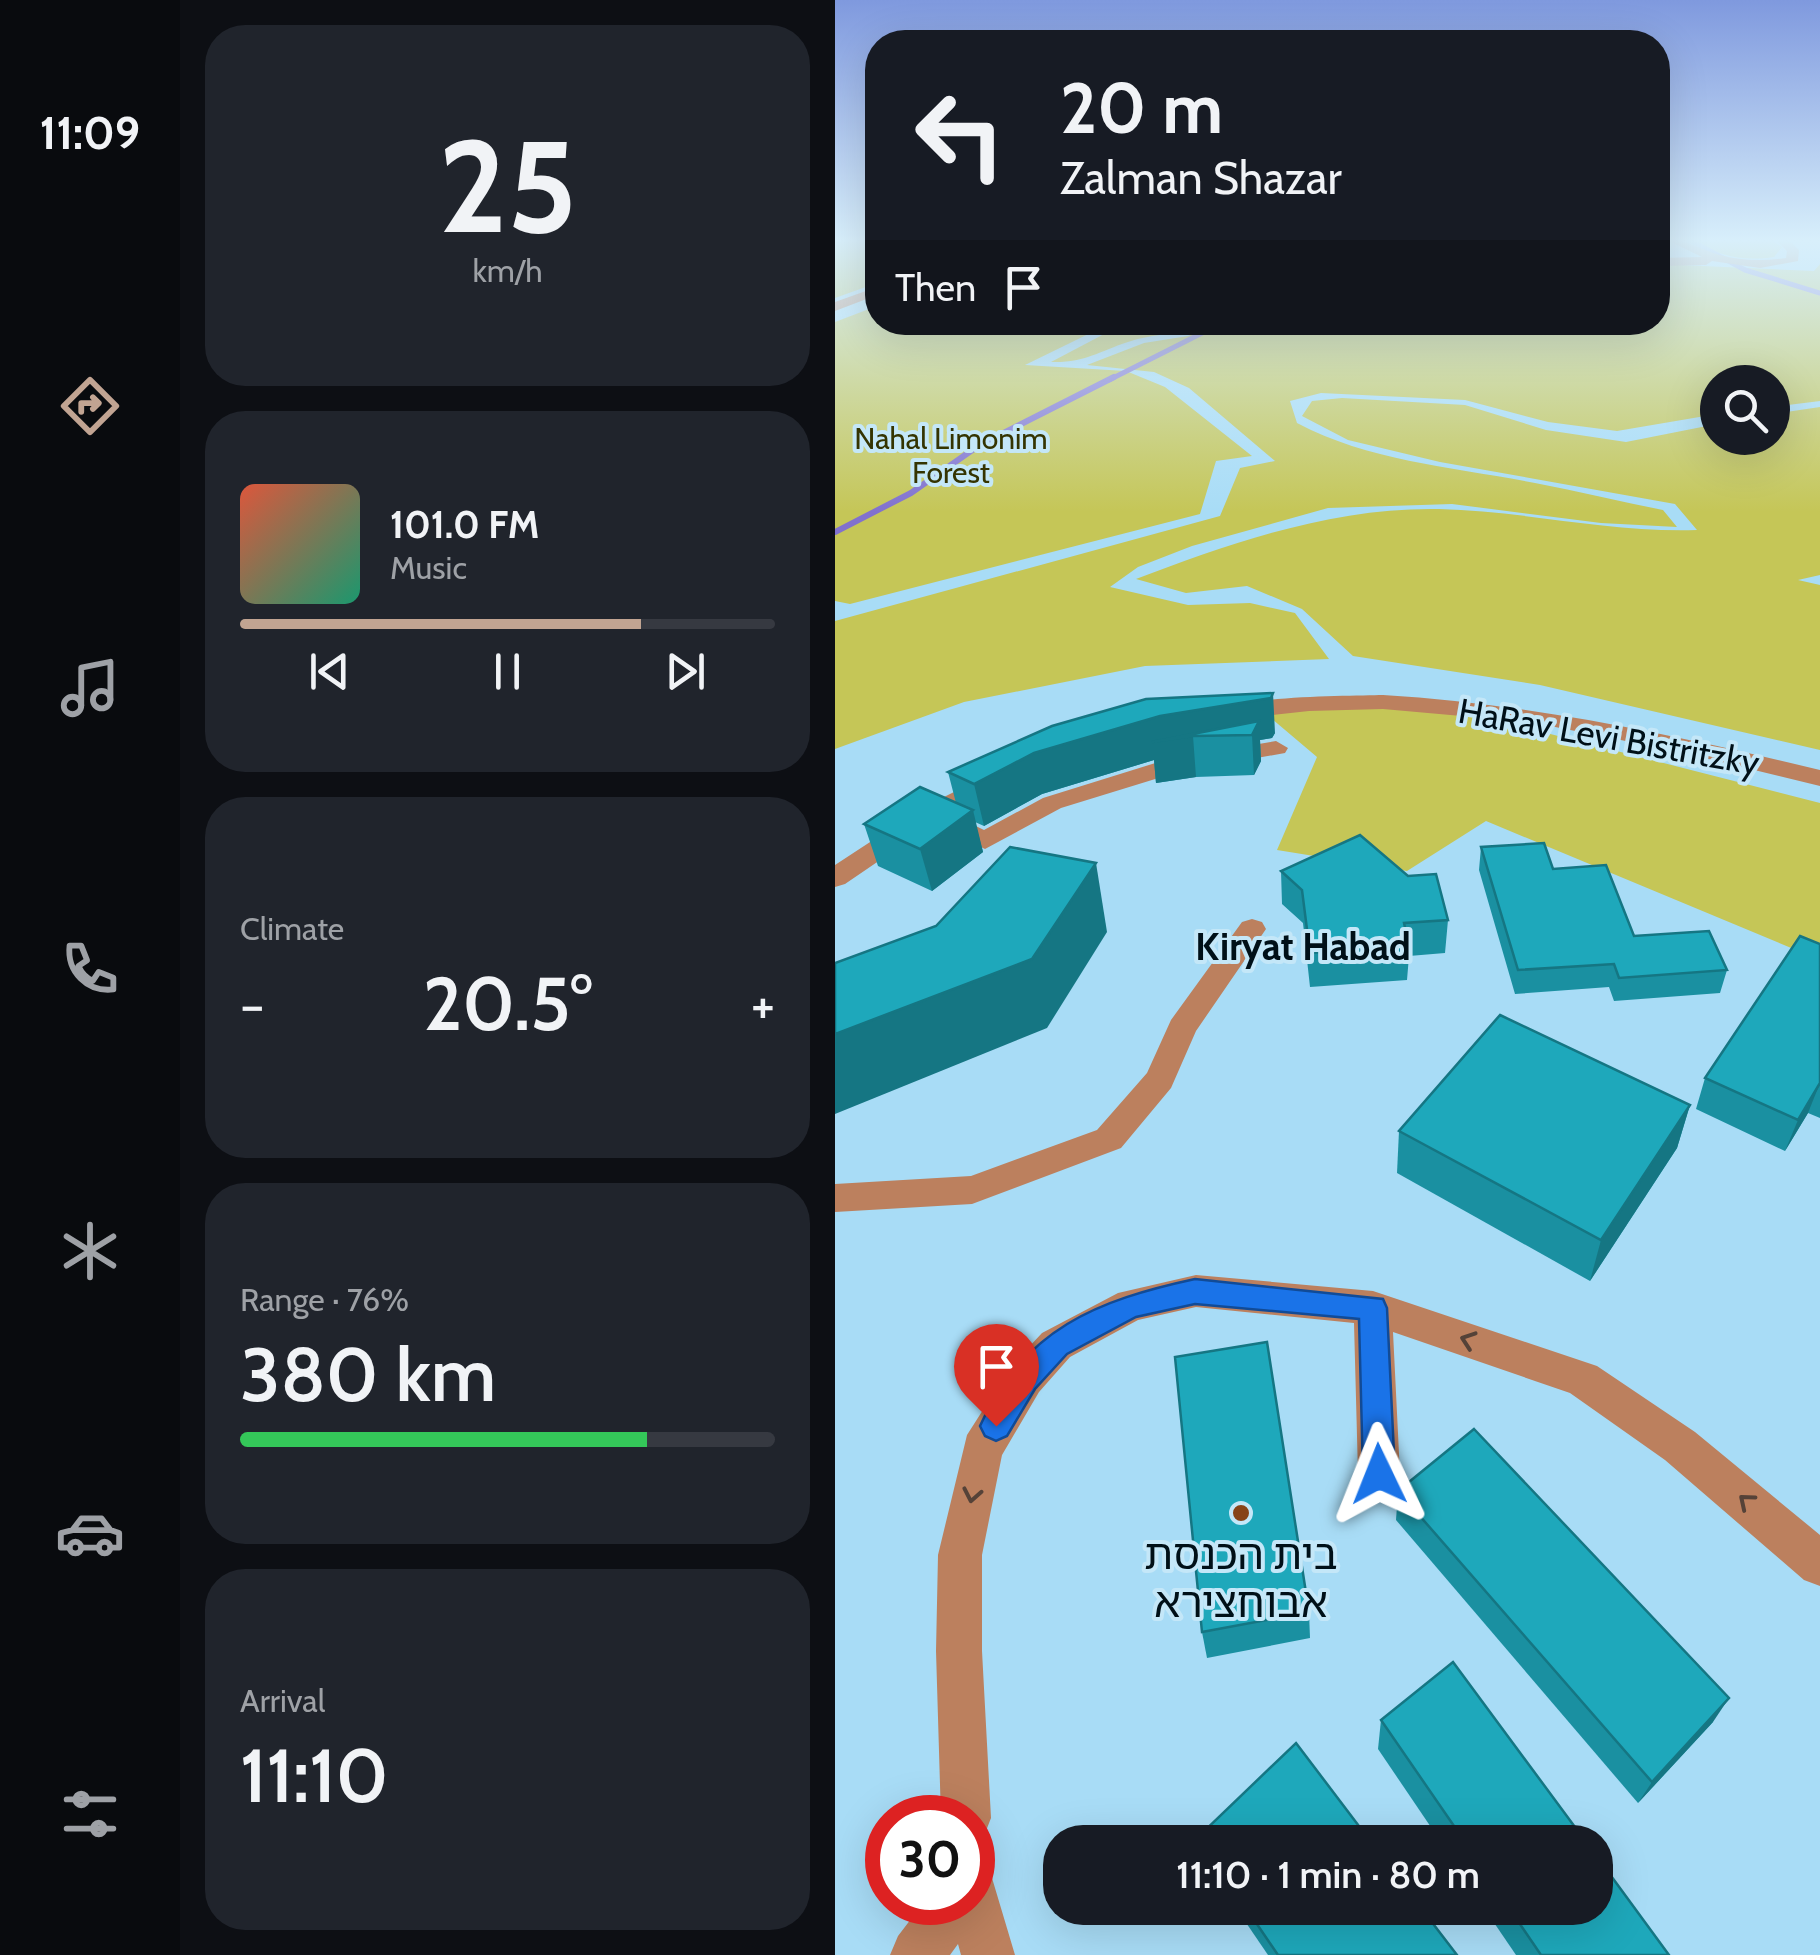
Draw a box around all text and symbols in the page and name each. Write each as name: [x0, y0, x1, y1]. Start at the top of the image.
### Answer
text: 20 m: [1060, 65, 1223, 151]
icon: left: [895, 70, 1025, 200]
text: 11:09: [40, 106, 140, 160]
text: 25: [438, 107, 577, 265]
text: Zalman Shazar: [1060, 151, 1342, 205]
text: km/h: [472, 251, 543, 290]
icon: arrive: [996, 260, 1051, 315]
text: Then: [895, 264, 976, 311]
map controls: [1700, 365, 1790, 455]
button: search: [1700, 365, 1790, 455]
icon: directions: [55, 371, 125, 441]
park label: Nahal Limonim Forest: [854, 420, 1048, 491]
text: 101.0 FM: [390, 501, 539, 548]
text: Music: [390, 548, 467, 587]
icon: previous: [302, 644, 357, 699]
icon: pause: [480, 644, 535, 699]
icon: next: [658, 644, 713, 699]
icon: music: [55, 653, 125, 723]
street label: HaRav Levi Bistritzky: [1455, 689, 1763, 784]
text: Climate: [240, 909, 344, 948]
district label: Kiryat Habad: [1195, 923, 1411, 970]
icon: phone: [55, 934, 125, 1004]
text: 20.5°: [423, 958, 592, 1049]
text: −: [240, 971, 264, 1038]
text: +: [751, 971, 775, 1038]
icon: climate: [55, 1216, 125, 1286]
text: Range · 76%: [240, 1280, 409, 1319]
pin: [954, 1324, 1039, 1427]
text: 380 km: [240, 1329, 496, 1420]
one-way arrow: [1461, 1331, 1478, 1352]
icon: arrive: [969, 1339, 1024, 1394]
position arrow: [1327, 1422, 1431, 1526]
one-way arrow: [963, 1486, 984, 1503]
one-way arrow: [1739, 1495, 1757, 1513]
icon: car: [55, 1498, 125, 1568]
marker: בית הכנסת אבוחצירא: [1230, 1502, 1252, 1524]
place label: בית הכנסת אבוחצירא: [1144, 1528, 1338, 1628]
text: Arrival: [240, 1681, 325, 1720]
text: 11:10: [240, 1730, 389, 1821]
icon: filters: [55, 1779, 125, 1849]
speed limit sign: 30: [865, 1795, 995, 1925]
text: 11:10 · 1 min · 80 m: [1176, 1851, 1480, 1898]

